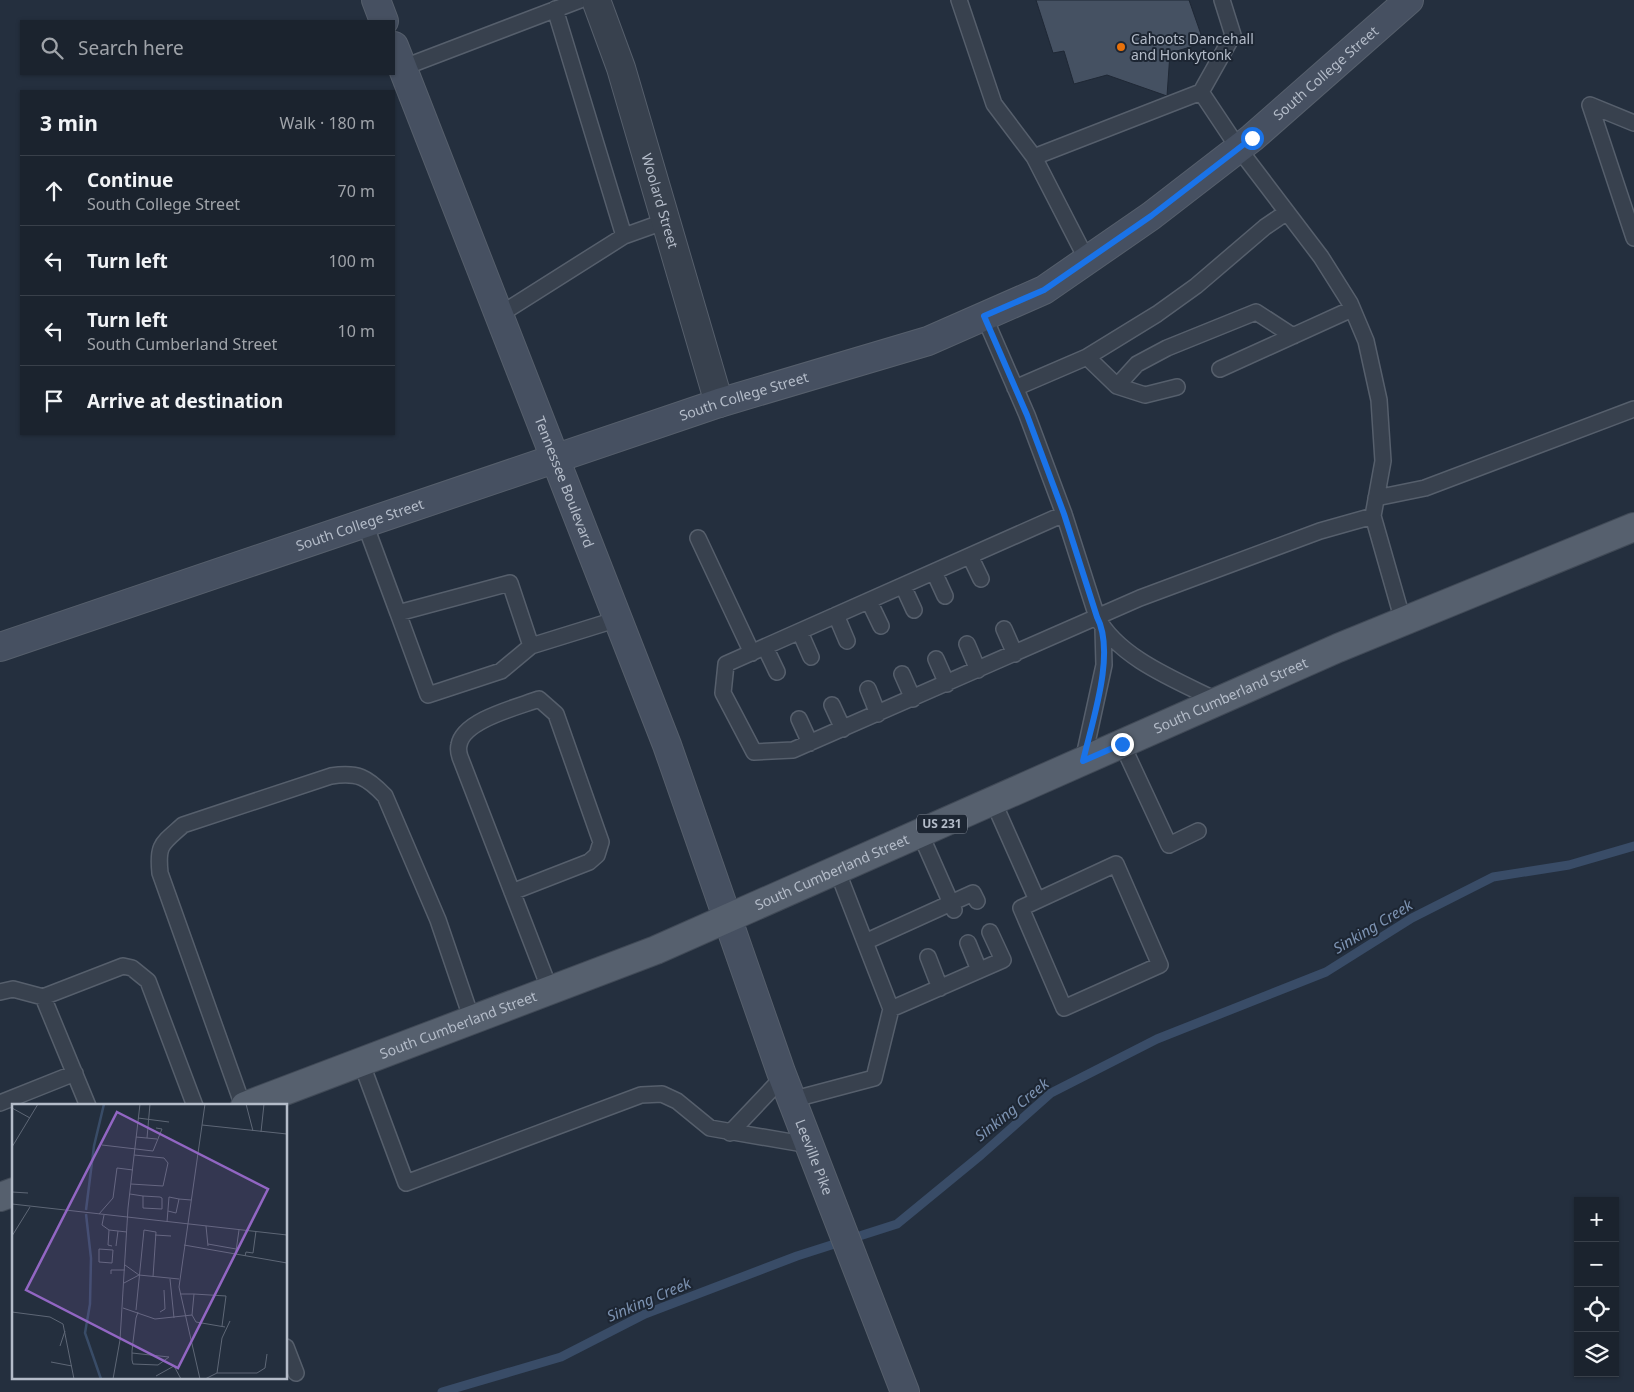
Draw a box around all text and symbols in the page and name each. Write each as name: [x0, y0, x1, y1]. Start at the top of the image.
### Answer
search box: [20, 20, 395, 75]
street label: South College Street: [1269, 21, 1382, 124]
place label: Cahoots Dancehall and Honkytonk: [1131, 29, 1254, 64]
icon: search: [38, 34, 66, 62]
text: Search here: [78, 35, 184, 61]
marker: Cahoots Dancehall and Honkytonk: [1115, 41, 1127, 53]
text: 3 min: [40, 109, 98, 137]
text: Walk · 180 m: [280, 112, 375, 134]
route start: [1241, 127, 1264, 150]
street label: Woolard Street: [637, 151, 683, 251]
text: Continue: [87, 167, 173, 193]
icon: ahead: [40, 177, 68, 205]
text: 70 m: [338, 180, 375, 202]
text: South College Street: [87, 193, 240, 215]
icon: left: [40, 247, 68, 275]
text: Turn left: [87, 248, 168, 274]
text: 100 m: [328, 250, 375, 272]
text: Turn left: [87, 307, 168, 333]
icon: left: [40, 317, 68, 345]
text: 10 m: [338, 320, 375, 342]
text: South Cumberland Street: [87, 333, 277, 355]
street label: South College Street: [677, 367, 810, 425]
icon: arrive: [40, 387, 68, 415]
text: Arrive at destination: [87, 388, 283, 414]
street label: Tennessee Boulevard: [531, 413, 599, 550]
street label: South College Street: [293, 494, 426, 555]
street label: South Cumberland Street: [1150, 653, 1310, 738]
route end: [1111, 733, 1134, 756]
road number: US 231: [917, 814, 967, 834]
street label: South Cumberland Street: [752, 829, 912, 914]
water label: Sinking Creek: [1329, 894, 1417, 958]
street label: South Cumberland Street: [377, 986, 539, 1063]
water label: Sinking Creek: [970, 1073, 1053, 1145]
inset map: [12, 1104, 288, 1380]
street label: Leeville Pike: [791, 1116, 838, 1198]
map controls: [1574, 1197, 1619, 1377]
button: +: [1574, 1197, 1619, 1242]
button: −: [1574, 1242, 1619, 1287]
water label: Sinking Creek: [603, 1272, 694, 1326]
button: locate: [1574, 1287, 1619, 1332]
button: layers: [1574, 1332, 1619, 1377]

